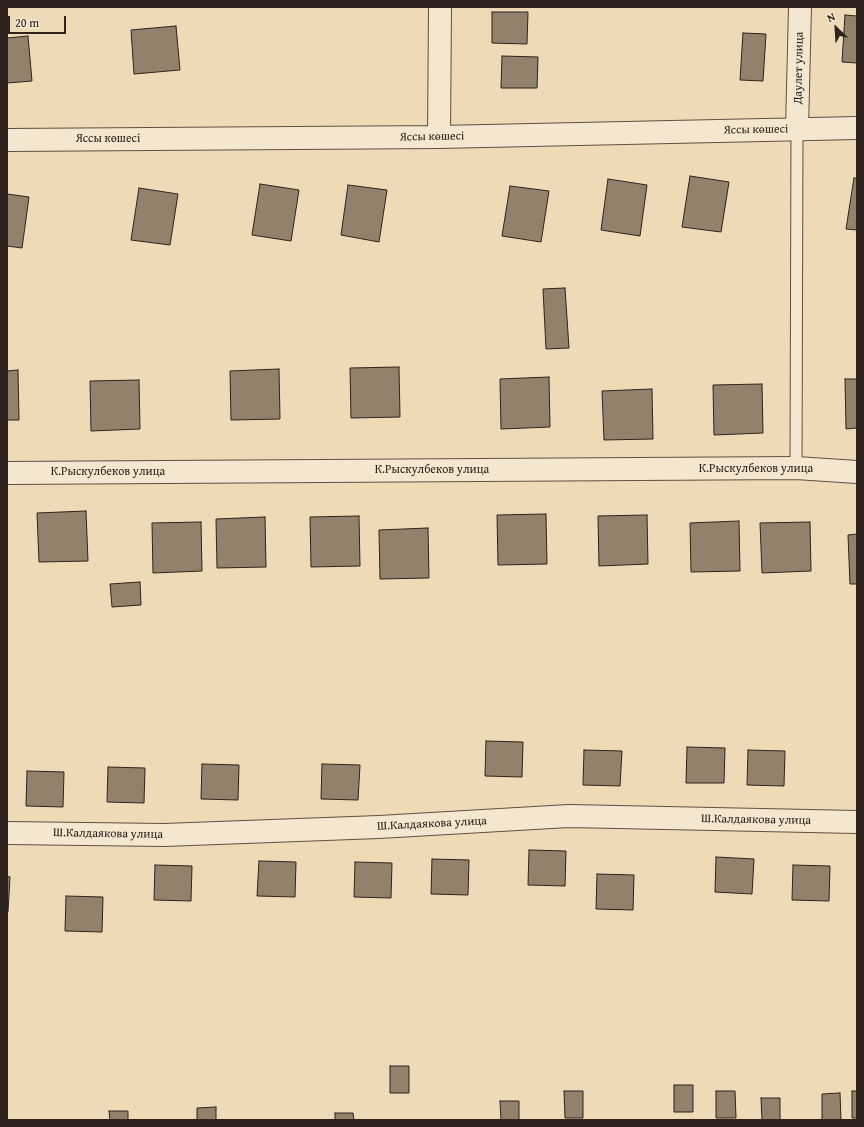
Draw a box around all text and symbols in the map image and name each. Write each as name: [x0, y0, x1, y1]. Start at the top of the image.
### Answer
scale bar: [10, 8, 68, 34]
north arrow: [816, 8, 856, 48]
text: N: [824, 8, 838, 26]
text: 20 m: [15, 14, 39, 31]
street label: Даулет улица: [791, 32, 807, 104]
street label: Яссы көшесі: [724, 122, 788, 138]
street label: Яссы көшесі: [400, 129, 464, 145]
street label: Яссы көшесі: [76, 132, 140, 146]
street label: К.Рыскулбеков улица: [699, 462, 813, 476]
street label: К.Рыскулбеков улица: [375, 463, 489, 477]
street label: К.Рыскулбеков улица: [51, 465, 165, 479]
street label: Ш.Калдаякова улица: [701, 812, 811, 828]
street label: Ш.Калдаякова улица: [377, 814, 487, 834]
street label: Ш.Калдаякова улица: [53, 826, 163, 842]

